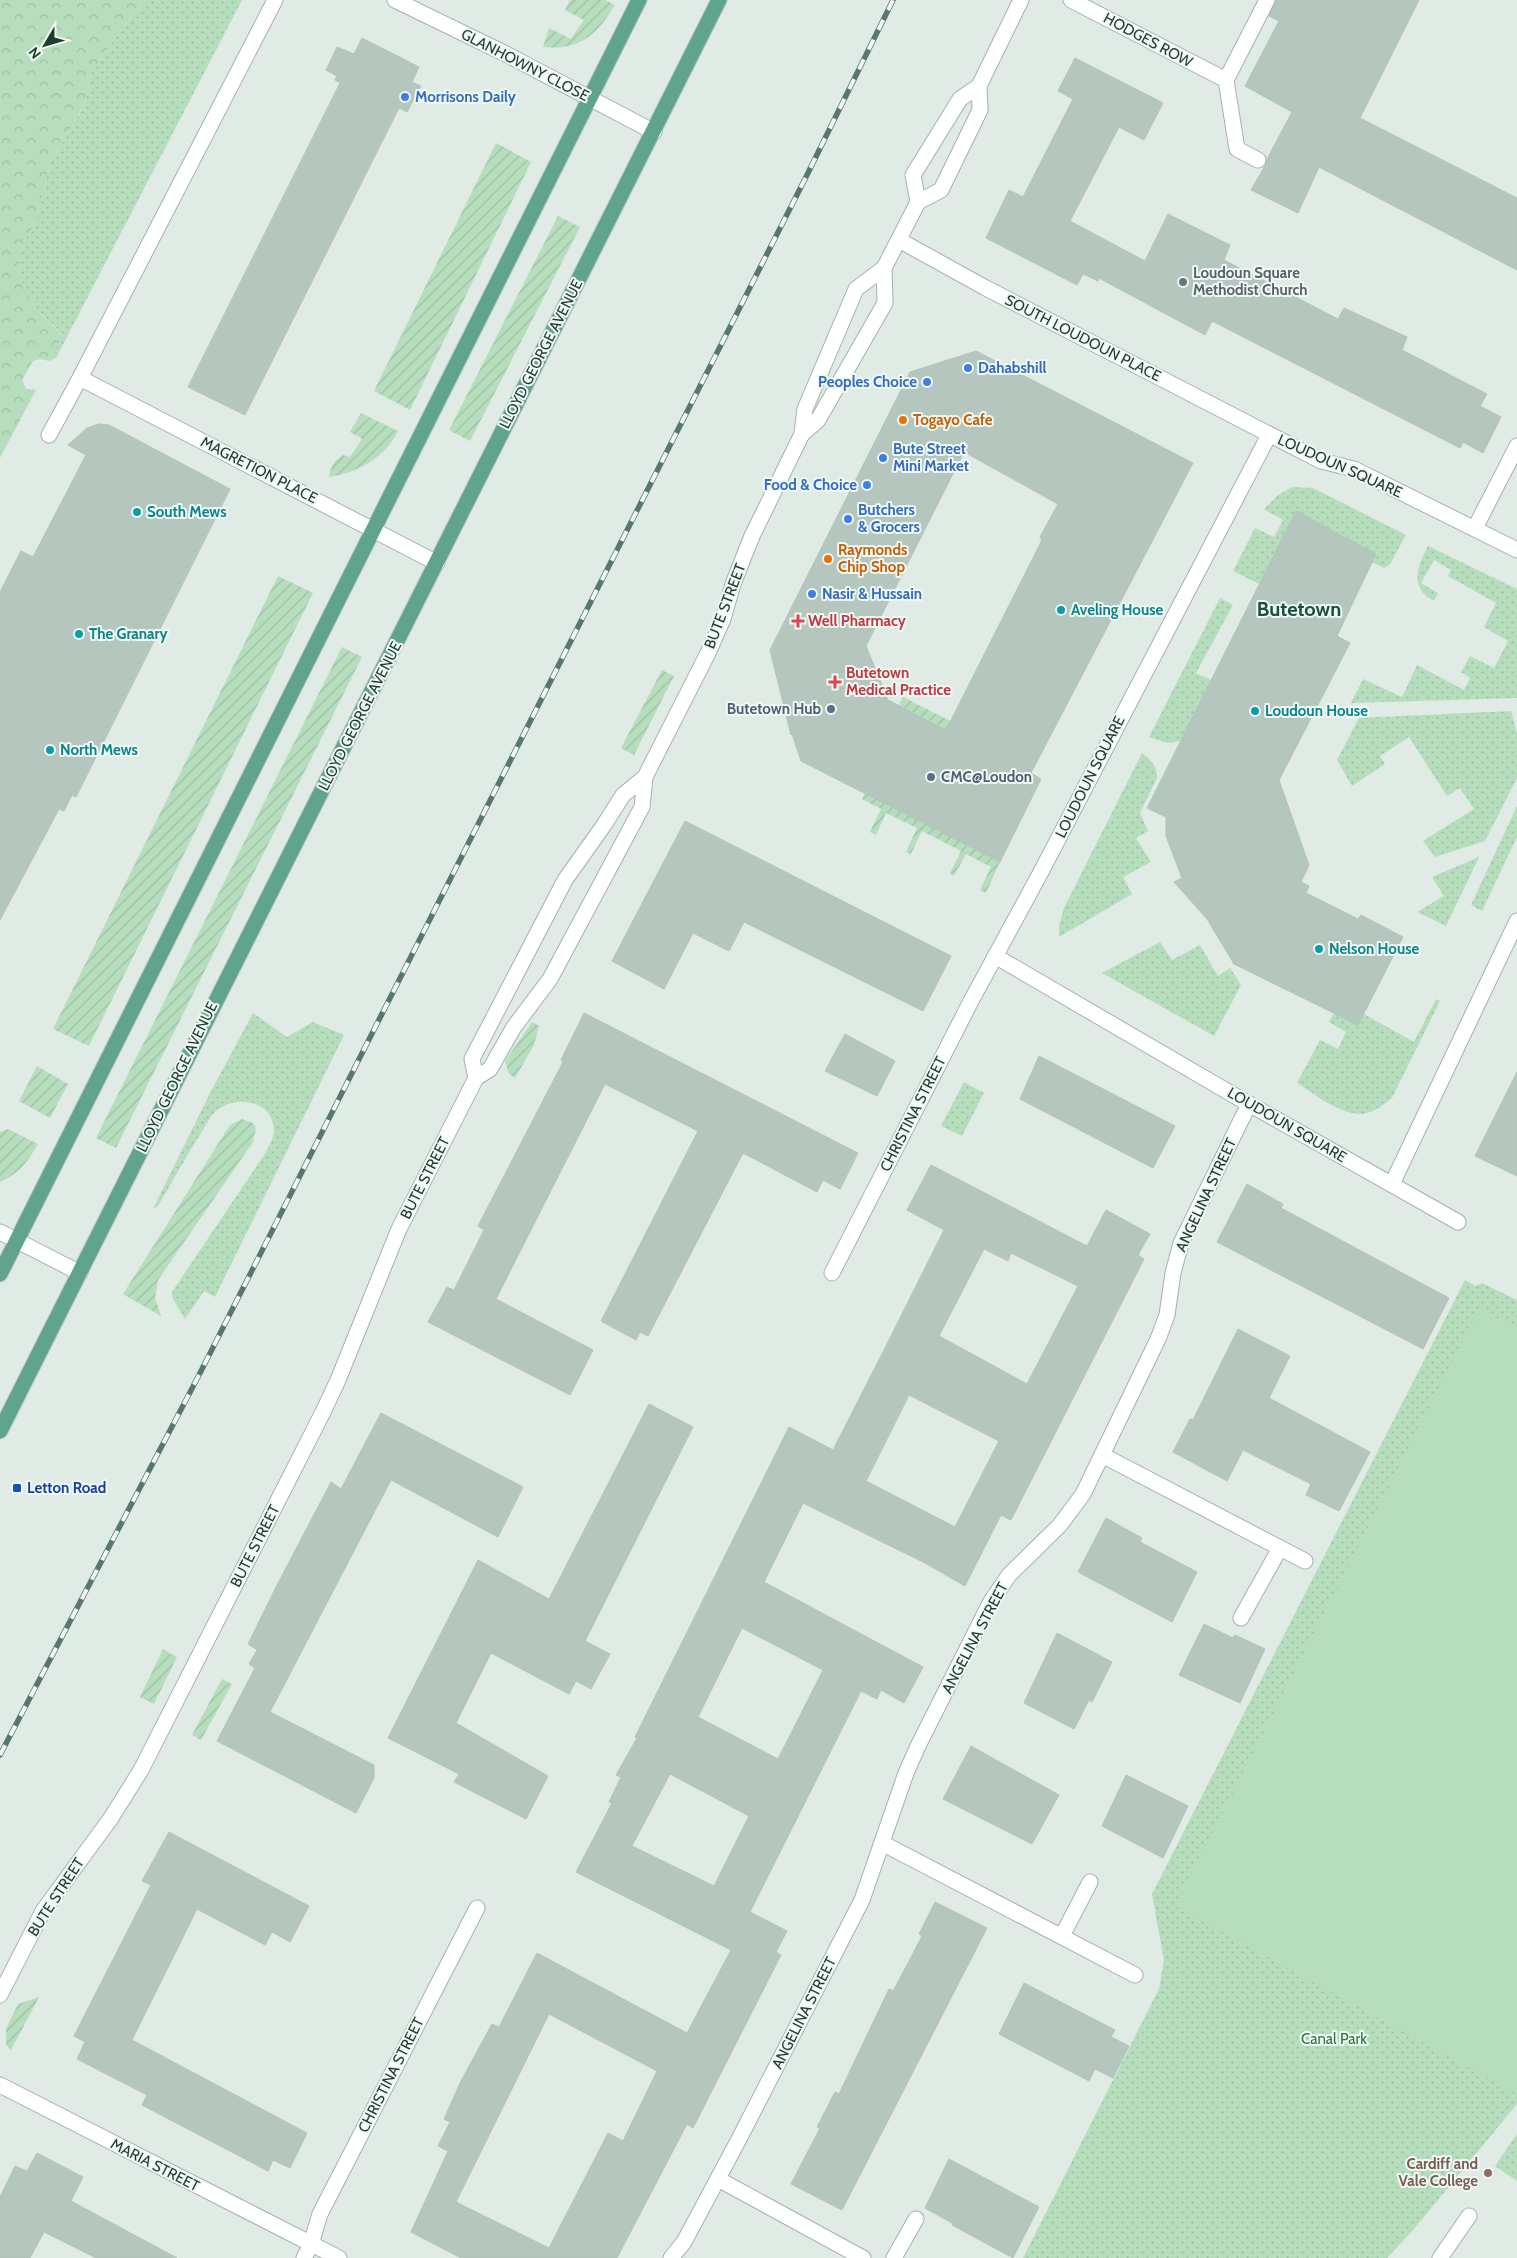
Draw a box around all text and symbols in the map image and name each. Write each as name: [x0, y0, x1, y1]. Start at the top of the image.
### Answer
street label: HODGES ROW: [1100, 9, 1196, 71]
north arrow: [20, 20, 70, 70]
street label: GLANHOWNY CLOSE: [458, 25, 592, 105]
text: N: [25, 44, 45, 62]
place label: Morrisons Daily: [415, 88, 517, 106]
marker: Morrisons Daily: [399, 91, 411, 103]
place label: Loudoun Square Methodist Church: [1193, 264, 1308, 299]
street label: LLOYD GEORGE AVENUE: [496, 276, 586, 432]
marker: Loudoun Square Methodist Church: [1177, 276, 1189, 288]
street label: SOUTH LOUDOUN PLACE: [1002, 291, 1164, 385]
place label: Dahabshill: [978, 359, 1047, 377]
marker: Dahabshill: [962, 362, 974, 374]
place label: Peoples Choice: [818, 373, 917, 391]
marker: Peoples Choice: [921, 376, 933, 388]
place label: Togayo Cafe: [913, 411, 993, 429]
marker: Togayo Cafe: [897, 414, 909, 426]
street label: LOUDOUN SQUARE: [1275, 430, 1405, 502]
street label: MAGRETION PLACE: [198, 433, 320, 507]
place label: Bute Street Mini Market: [893, 440, 969, 475]
marker: Bute Street Mini Market: [877, 452, 889, 464]
place label: Food & Choice: [764, 476, 857, 494]
marker: Food & Choice: [861, 479, 873, 491]
place label: Butchers & Grocers: [858, 501, 920, 536]
place label: South Mews: [147, 503, 227, 521]
marker: South Mews: [131, 506, 143, 518]
marker: Butchers & Grocers: [842, 513, 854, 525]
place label: Raymonds Chip Shop: [838, 541, 907, 576]
marker: Raymonds Chip Shop: [822, 553, 834, 565]
street label: BUTE STREET: [700, 561, 750, 651]
place label: Nasir & Hussain: [822, 585, 922, 603]
marker: Nasir & Hussain: [806, 588, 818, 600]
district label: Butetown: [1257, 597, 1341, 621]
place label: Aveling House: [1071, 601, 1164, 619]
marker: Aveling House: [1055, 604, 1067, 616]
place label: Well Pharmacy: [808, 612, 907, 630]
marker: Well Pharmacy: [792, 615, 804, 627]
place label: The Granary: [89, 625, 168, 643]
marker: The Granary: [73, 628, 85, 640]
street label: LLOYD GEORGE AVENUE: [315, 638, 405, 794]
place label: Butetown Medical Practice: [846, 664, 951, 699]
marker: Butetown Medical Practice: [828, 675, 842, 689]
place label: Butetown Hub: [727, 700, 821, 718]
place label: Loudoun House: [1265, 702, 1368, 720]
marker: Butetown Hub: [825, 703, 837, 715]
marker: Loudoun House: [1249, 705, 1261, 717]
street label: LOUDOUN SQUARE: [1051, 713, 1129, 841]
place label: North Mews: [60, 741, 138, 759]
marker: North Mews: [44, 744, 56, 756]
place label: CMC@Loudon: [941, 768, 1032, 786]
marker: CMC@Loudon: [925, 771, 937, 783]
place label: Nelson House: [1329, 940, 1420, 958]
marker: Nelson House: [1313, 943, 1325, 955]
street label: LLOYD GEORGE AVENUE: [133, 999, 221, 1155]
street label: CHRISTINA STREET: [876, 1053, 950, 1175]
street label: LOUDOUN SQUARE: [1224, 1084, 1350, 1166]
street label: BUTE STREET: [397, 1134, 453, 1222]
street label: ANGELINA STREET: [1172, 1135, 1240, 1255]
place label: Letton Road: [27, 1479, 106, 1497]
marker: Letton Road: [11, 1482, 23, 1494]
street label: BUTE STREET: [227, 1502, 283, 1590]
street label: ANGELINA STREET: [938, 1579, 1012, 1697]
street label: BUTE STREET: [24, 1854, 88, 1940]
street label: ANGELINA STREET: [768, 1954, 840, 2072]
street label: CHRISTINA STREET: [354, 2014, 428, 2136]
park label: Canal Park: [1301, 2030, 1367, 2048]
street label: MARIA STREET: [108, 2135, 202, 2195]
place label: Cardiff and Vale College: [1399, 2155, 1478, 2190]
marker: Cardiff and Vale College: [1482, 2167, 1494, 2179]

